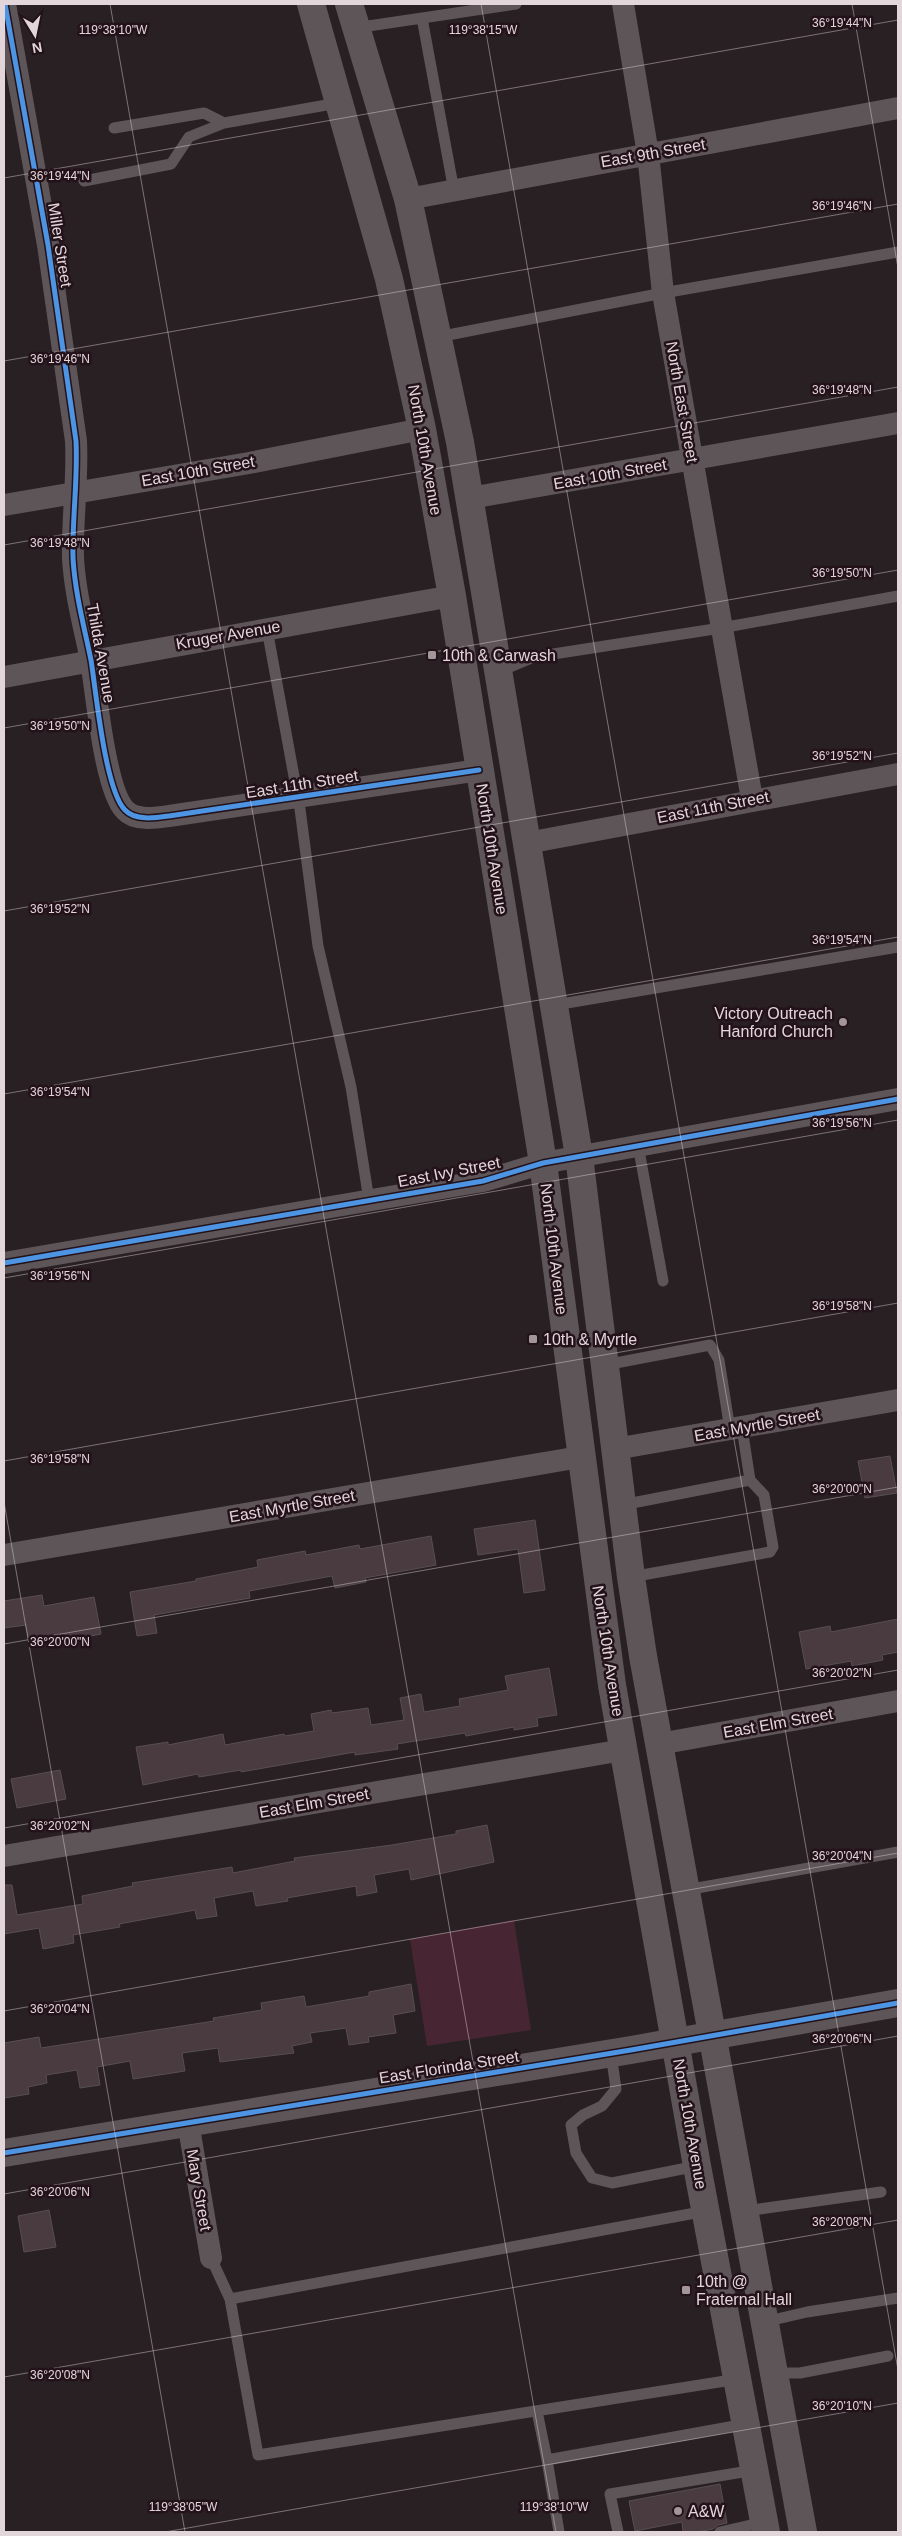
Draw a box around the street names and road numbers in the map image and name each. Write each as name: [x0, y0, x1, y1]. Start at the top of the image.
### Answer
street label: East 9th Street: [599, 135, 707, 171]
street label: Miller Street: [45, 202, 75, 289]
street label: North East Street: [663, 340, 701, 464]
street label: North 10th Avenue: [405, 383, 445, 517]
street label: East 10th Street: [140, 453, 257, 489]
street label: East 10th Street: [552, 456, 669, 492]
street label: Thilda Avenue: [84, 602, 118, 704]
street label: Kruger Avenue: [175, 617, 282, 653]
street label: East 11th Street: [245, 767, 360, 801]
street label: North 10th Avenue: [473, 782, 511, 916]
street label: East 11th Street: [656, 788, 771, 826]
street label: East Ivy Street: [396, 1154, 502, 1190]
street label: North 10th Avenue: [538, 1182, 571, 1316]
street label: East Myrtle Street: [693, 1405, 822, 1444]
street label: East Myrtle Street: [228, 1486, 357, 1525]
street label: North 10th Avenue: [589, 1584, 627, 1718]
street label: East Elm Street: [722, 1705, 835, 1741]
street label: East Elm Street: [258, 1785, 371, 1821]
street label: East Florinda Street: [378, 2047, 521, 2086]
street label: North 10th Avenue: [670, 2057, 710, 2191]
street label: Mary Street: [183, 2148, 215, 2233]

